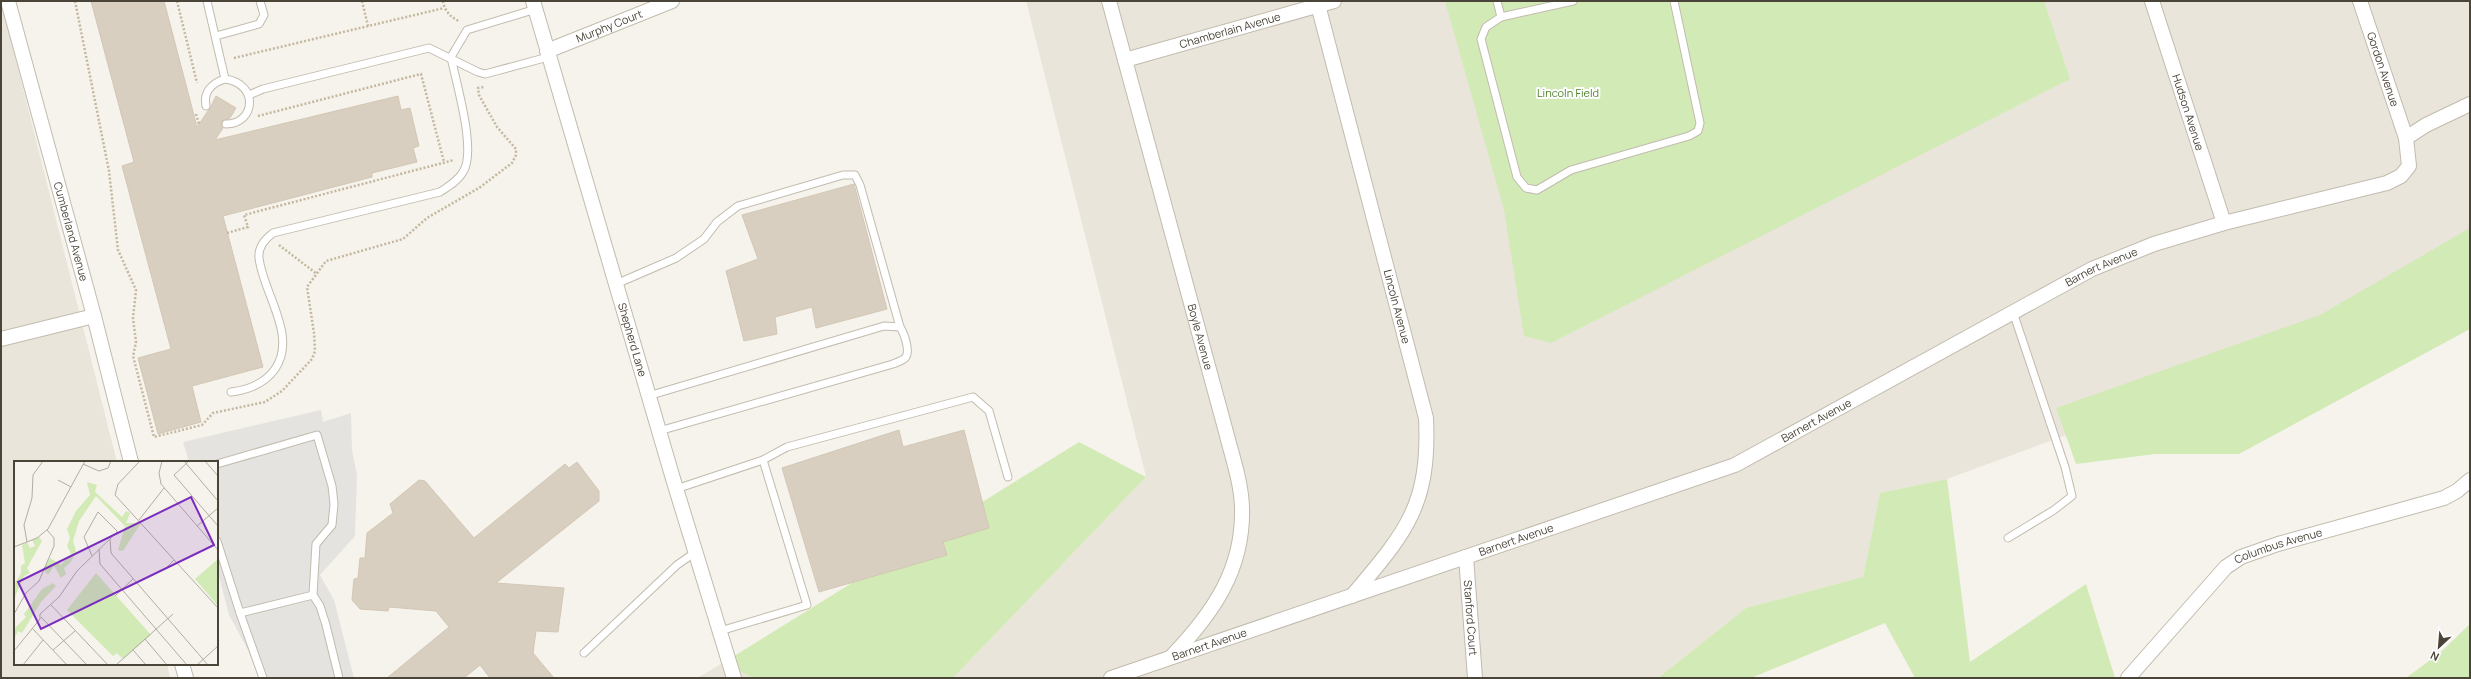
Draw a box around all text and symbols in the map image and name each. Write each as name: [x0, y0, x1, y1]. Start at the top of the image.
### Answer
street label: Murphy Court: [574, 6, 644, 46]
street label: Chamberlain Avenue: [1177, 8, 1283, 51]
street label: Gordon Avenue: [2364, 30, 2403, 109]
street label: Hudson Avenue: [2169, 72, 2208, 153]
park label: Lincoln Field: [1537, 85, 1599, 100]
street label: Cumberland Avenue: [51, 180, 92, 283]
street label: Barnert Avenue: [2062, 243, 2140, 289]
street label: Lincoln Avenue: [1381, 268, 1414, 346]
street label: Shepherd Lane: [615, 301, 651, 379]
street label: Boyle Avenue: [1185, 302, 1217, 372]
street label: Barnert Avenue: [1778, 394, 1854, 445]
inset map: [14, 461, 218, 665]
street label: Barnert Avenue: [1477, 519, 1556, 559]
street label: Columbus Avenue: [2231, 524, 2324, 567]
street label: Stanford Court: [1461, 579, 1481, 656]
street label: Barnert Avenue: [1170, 624, 1249, 664]
north arrow: [2419, 627, 2459, 667]
text: N: [2427, 648, 2441, 665]

